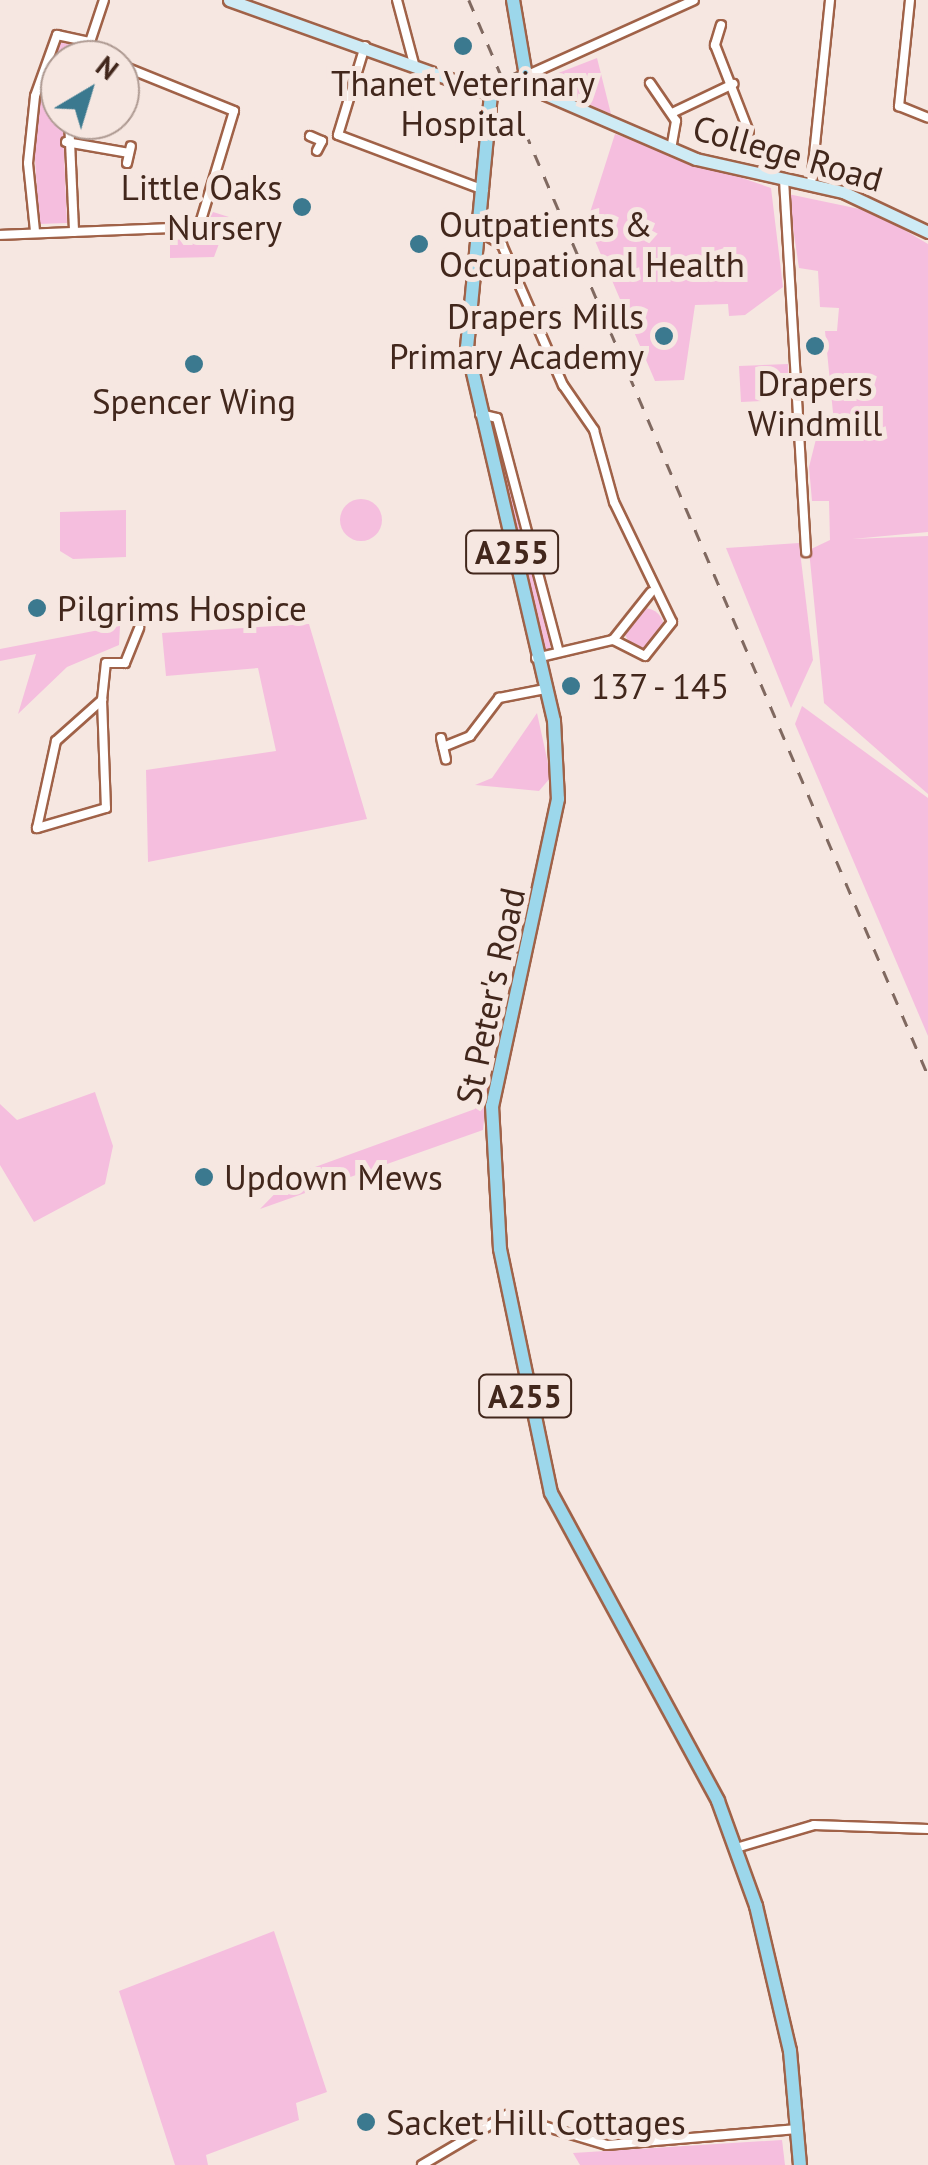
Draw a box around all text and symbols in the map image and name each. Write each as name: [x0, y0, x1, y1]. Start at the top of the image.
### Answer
marker: Thanet Veterinary Hospital: [452, 35, 474, 57]
north arrow: [40, 40, 140, 140]
text: N: [89, 47, 126, 88]
place label: Thanet Veterinary Hospital: [331, 62, 595, 144]
street label: College Road: [688, 106, 888, 200]
place label: Little Oaks Nursery: [121, 166, 282, 248]
marker: Little Oaks Nursery: [291, 196, 313, 218]
place label: Outpatients & Occupational Health: [439, 203, 745, 285]
marker: Outpatients & Occupational Health: [408, 233, 430, 255]
place label: Drapers Mills Primary Academy: [387, 295, 644, 377]
marker: Drapers Mills Primary Academy: [653, 325, 675, 347]
marker: Drapers Windmill: [804, 335, 826, 357]
marker: Spencer Wing: [183, 353, 205, 375]
place label: Drapers Windmill: [748, 362, 882, 444]
place label: Spencer Wing: [92, 380, 296, 422]
road number: A255: [464, 525, 560, 579]
place label: Pilgrims Hospice: [57, 587, 307, 629]
marker: Pilgrims Hospice: [26, 597, 48, 619]
place label: 137 - 145: [591, 665, 737, 707]
marker: 137 - 145: [560, 675, 582, 697]
street label: St Peter's Road: [447, 884, 533, 1108]
place label: Updown Mews: [224, 1156, 443, 1198]
marker: Updown Mews: [193, 1166, 215, 1188]
road number: A255: [478, 1369, 572, 1423]
place label: Sacket Hill Cottages: [386, 2101, 686, 2143]
marker: Sacket Hill Cottages: [355, 2111, 377, 2133]

